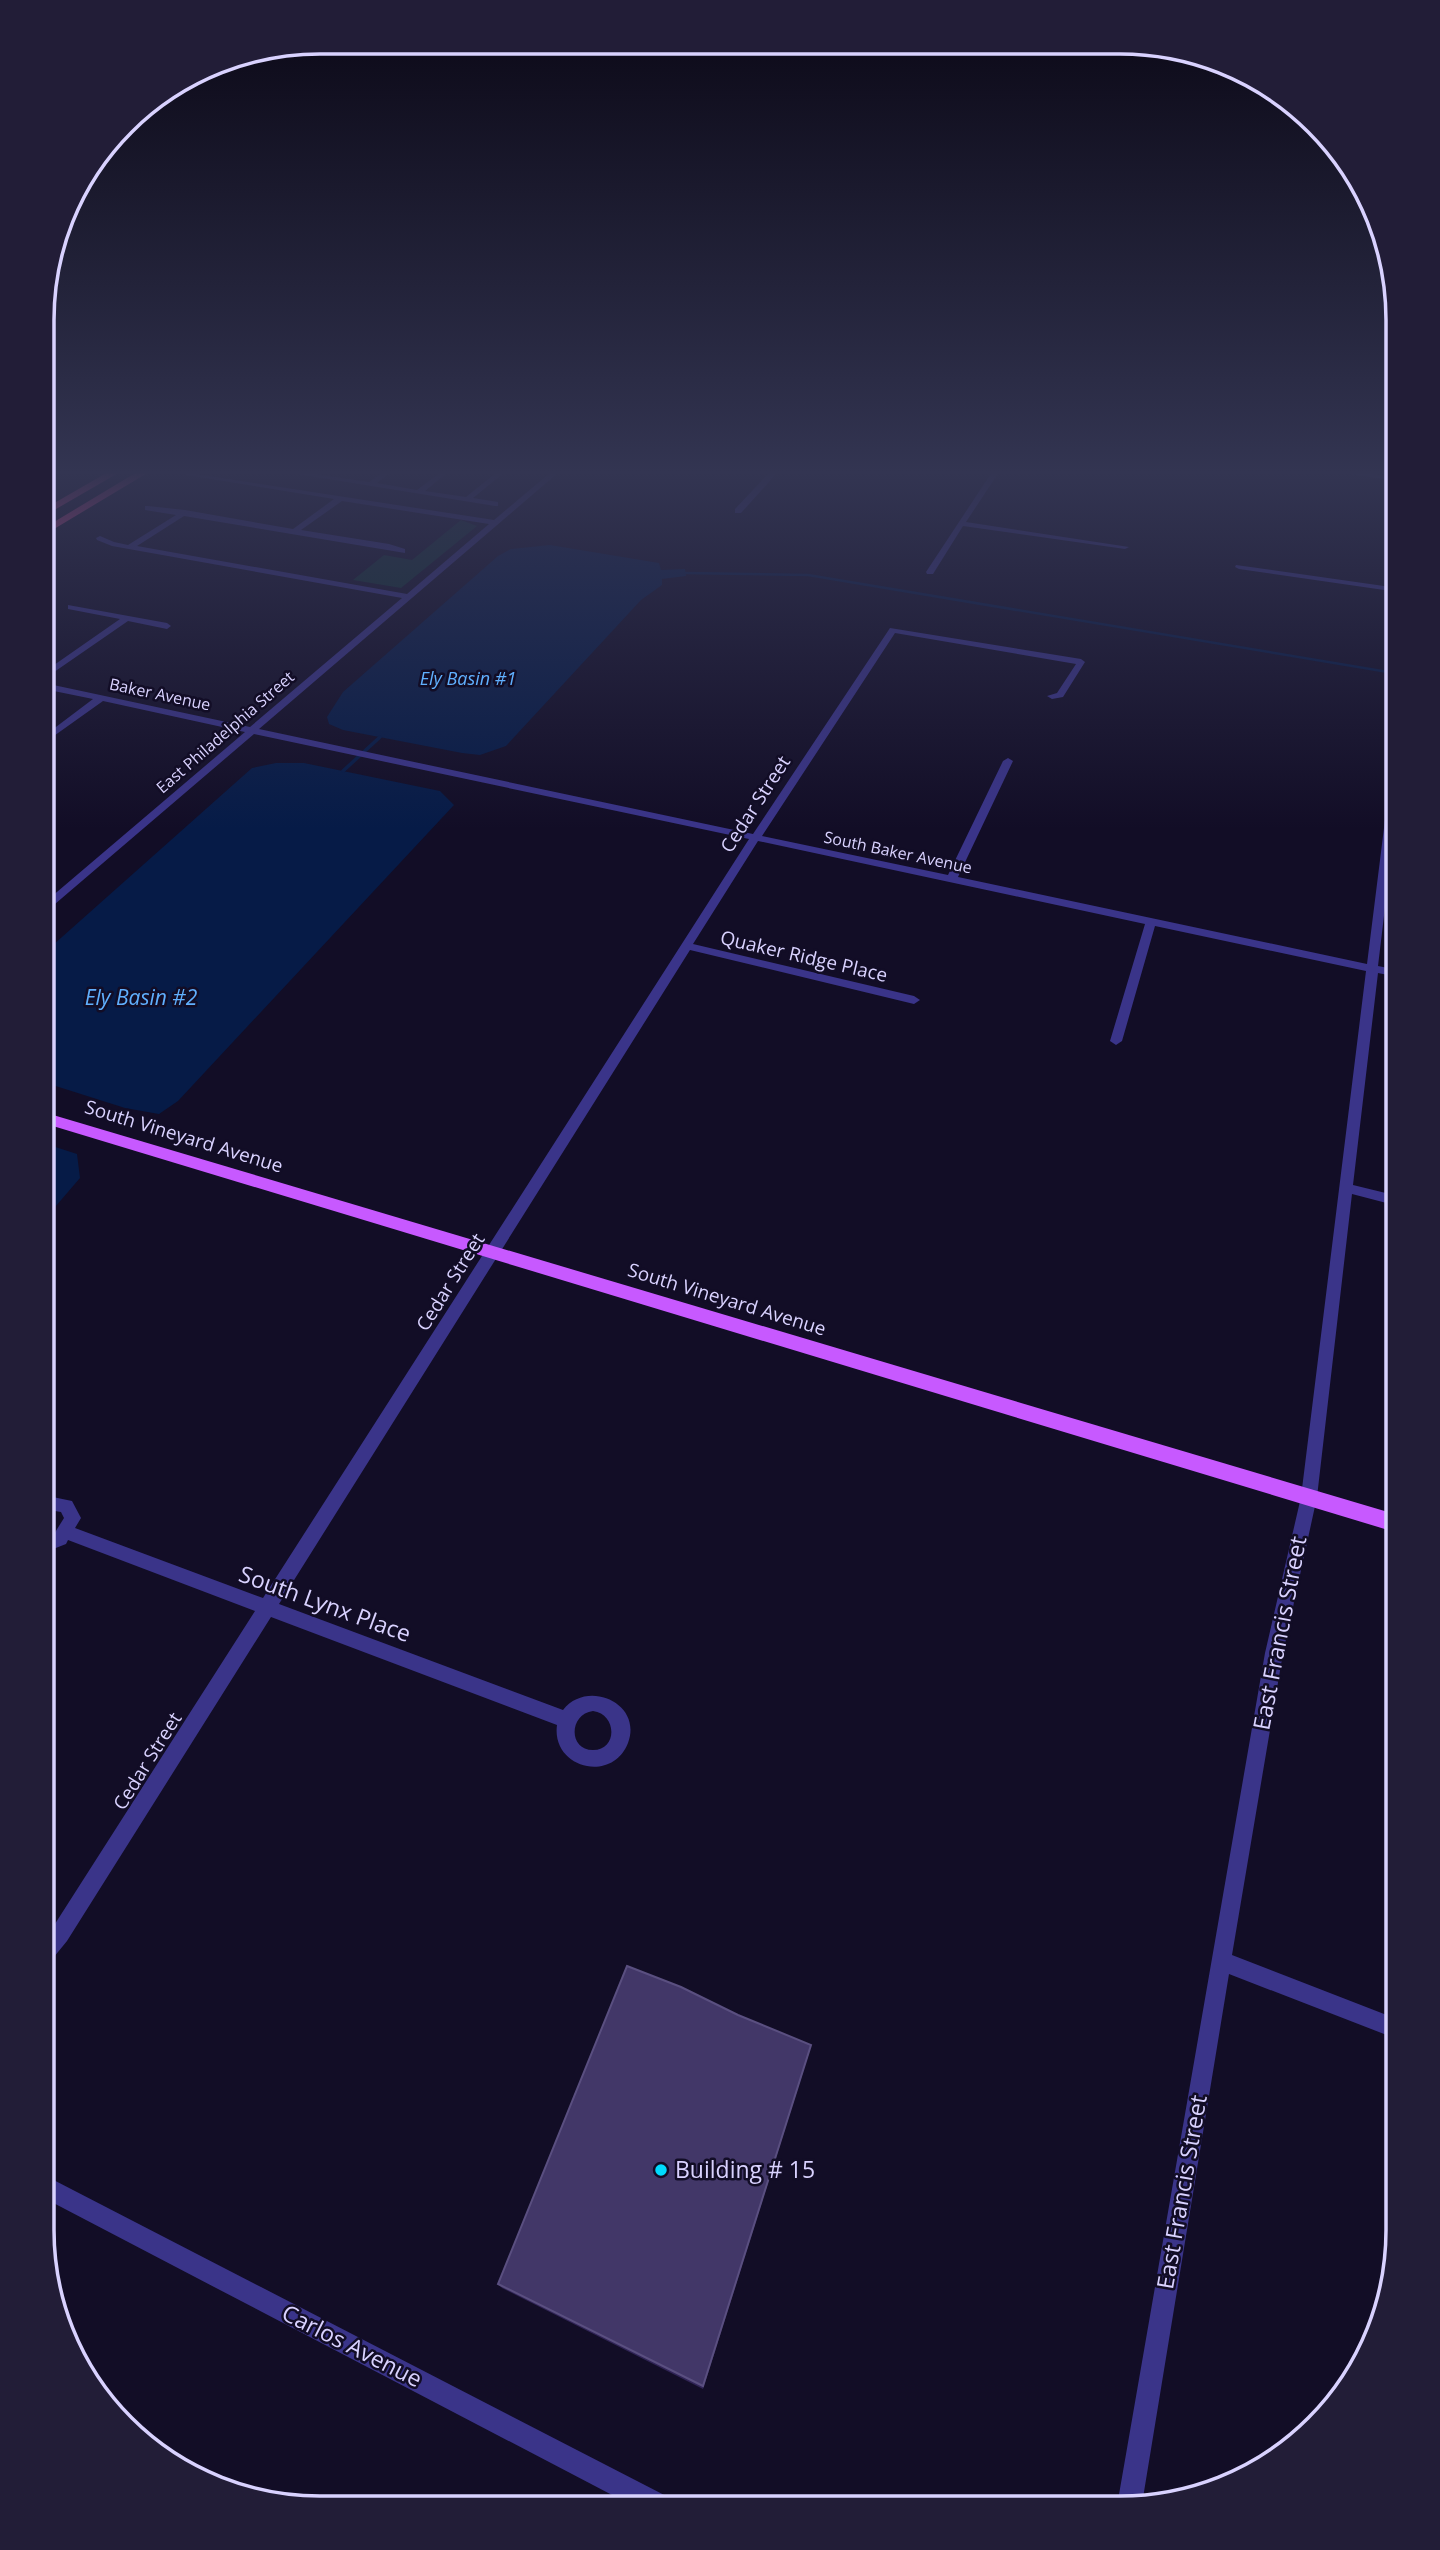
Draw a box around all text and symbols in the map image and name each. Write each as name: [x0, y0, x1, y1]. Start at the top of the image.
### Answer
street label: East Philadelphia Street: [151, 666, 299, 798]
water label: Ely Basin #1: [420, 666, 516, 690]
street label: Baker Avenue: [107, 673, 213, 715]
street label: Cedar Street: [714, 750, 796, 857]
street label: South Baker Avenue: [822, 826, 974, 878]
street label: Quaker Ridge Place: [718, 924, 890, 988]
water label: Ely Basin #2: [85, 983, 198, 1011]
street label: South Vineyard Avenue: [82, 1093, 286, 1179]
street label: Cedar Street: [410, 1228, 490, 1336]
street label: South Vineyard Avenue: [625, 1256, 829, 1342]
street label: East Francis Street: [1245, 1533, 1314, 1732]
street label: South Lynx Place: [235, 1557, 416, 1649]
street label: Cedar Street: [107, 1707, 187, 1815]
street label: East Francis Street: [1148, 2092, 1214, 2292]
place label: Building # 15: [675, 2153, 815, 2185]
marker: Building # 15: [653, 2162, 669, 2178]
street label: Carlos Avenue: [277, 2296, 428, 2394]

